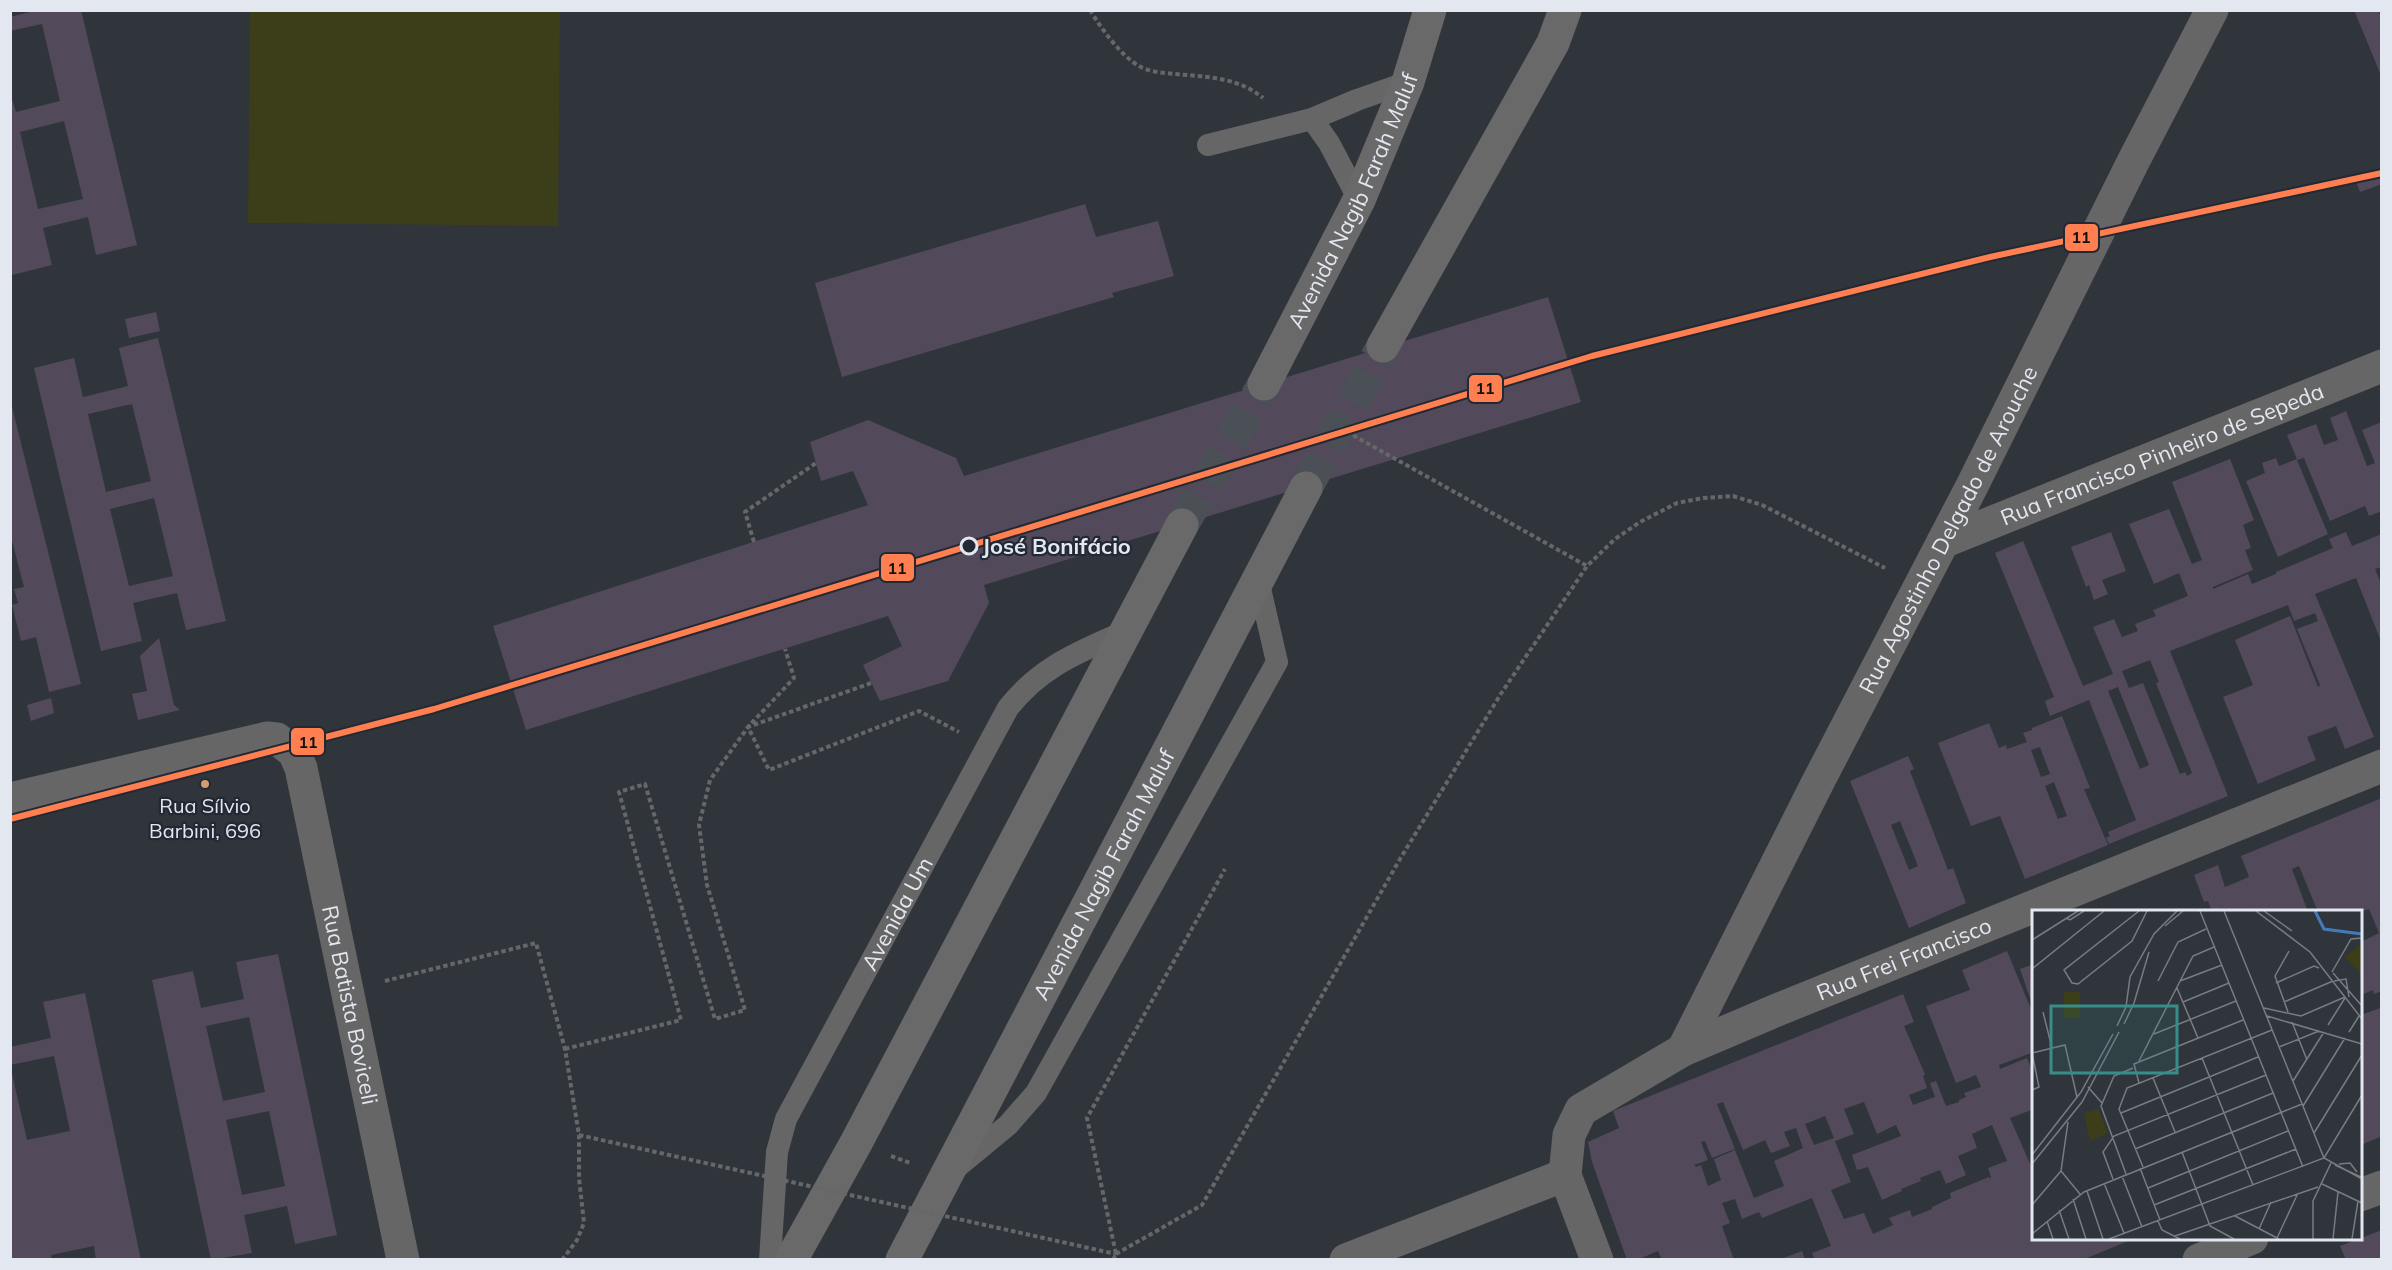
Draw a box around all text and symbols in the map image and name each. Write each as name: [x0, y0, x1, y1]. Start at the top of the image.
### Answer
street label: Avenida Nagib Farah Maluf: [1281, 69, 1424, 333]
line badge: 11: [2064, 223, 2099, 252]
text: 11: [2071, 227, 2091, 247]
street label: Rua Agostinho Delgado de Arouche: [1853, 361, 2043, 698]
line badge: 11: [1468, 374, 1503, 403]
street label: Rua Francisco Pinheiro de Sepeda: [1996, 377, 2328, 532]
text: 11: [1475, 378, 1495, 398]
place label: José Bonifácio: [982, 532, 1131, 560]
marker: José Bonifácio: [960, 537, 978, 555]
line badge: 11: [880, 553, 915, 582]
text: 11: [887, 558, 907, 578]
line badge: 11: [290, 727, 325, 756]
text: 11: [298, 732, 318, 752]
street label: Avenida Nagib Farah Maluf: [1027, 744, 1181, 1005]
marker: Rua Sílvio Barbini, 696: [199, 778, 211, 790]
place label: Rua Sílvio Barbini, 696: [149, 793, 261, 843]
street label: Avenida Um: [855, 852, 939, 975]
street label: Rua Batista Boviceli: [316, 903, 384, 1107]
inset map: [2032, 910, 2362, 1240]
street label: Rua Frei Francisco: [1812, 911, 1995, 1007]

